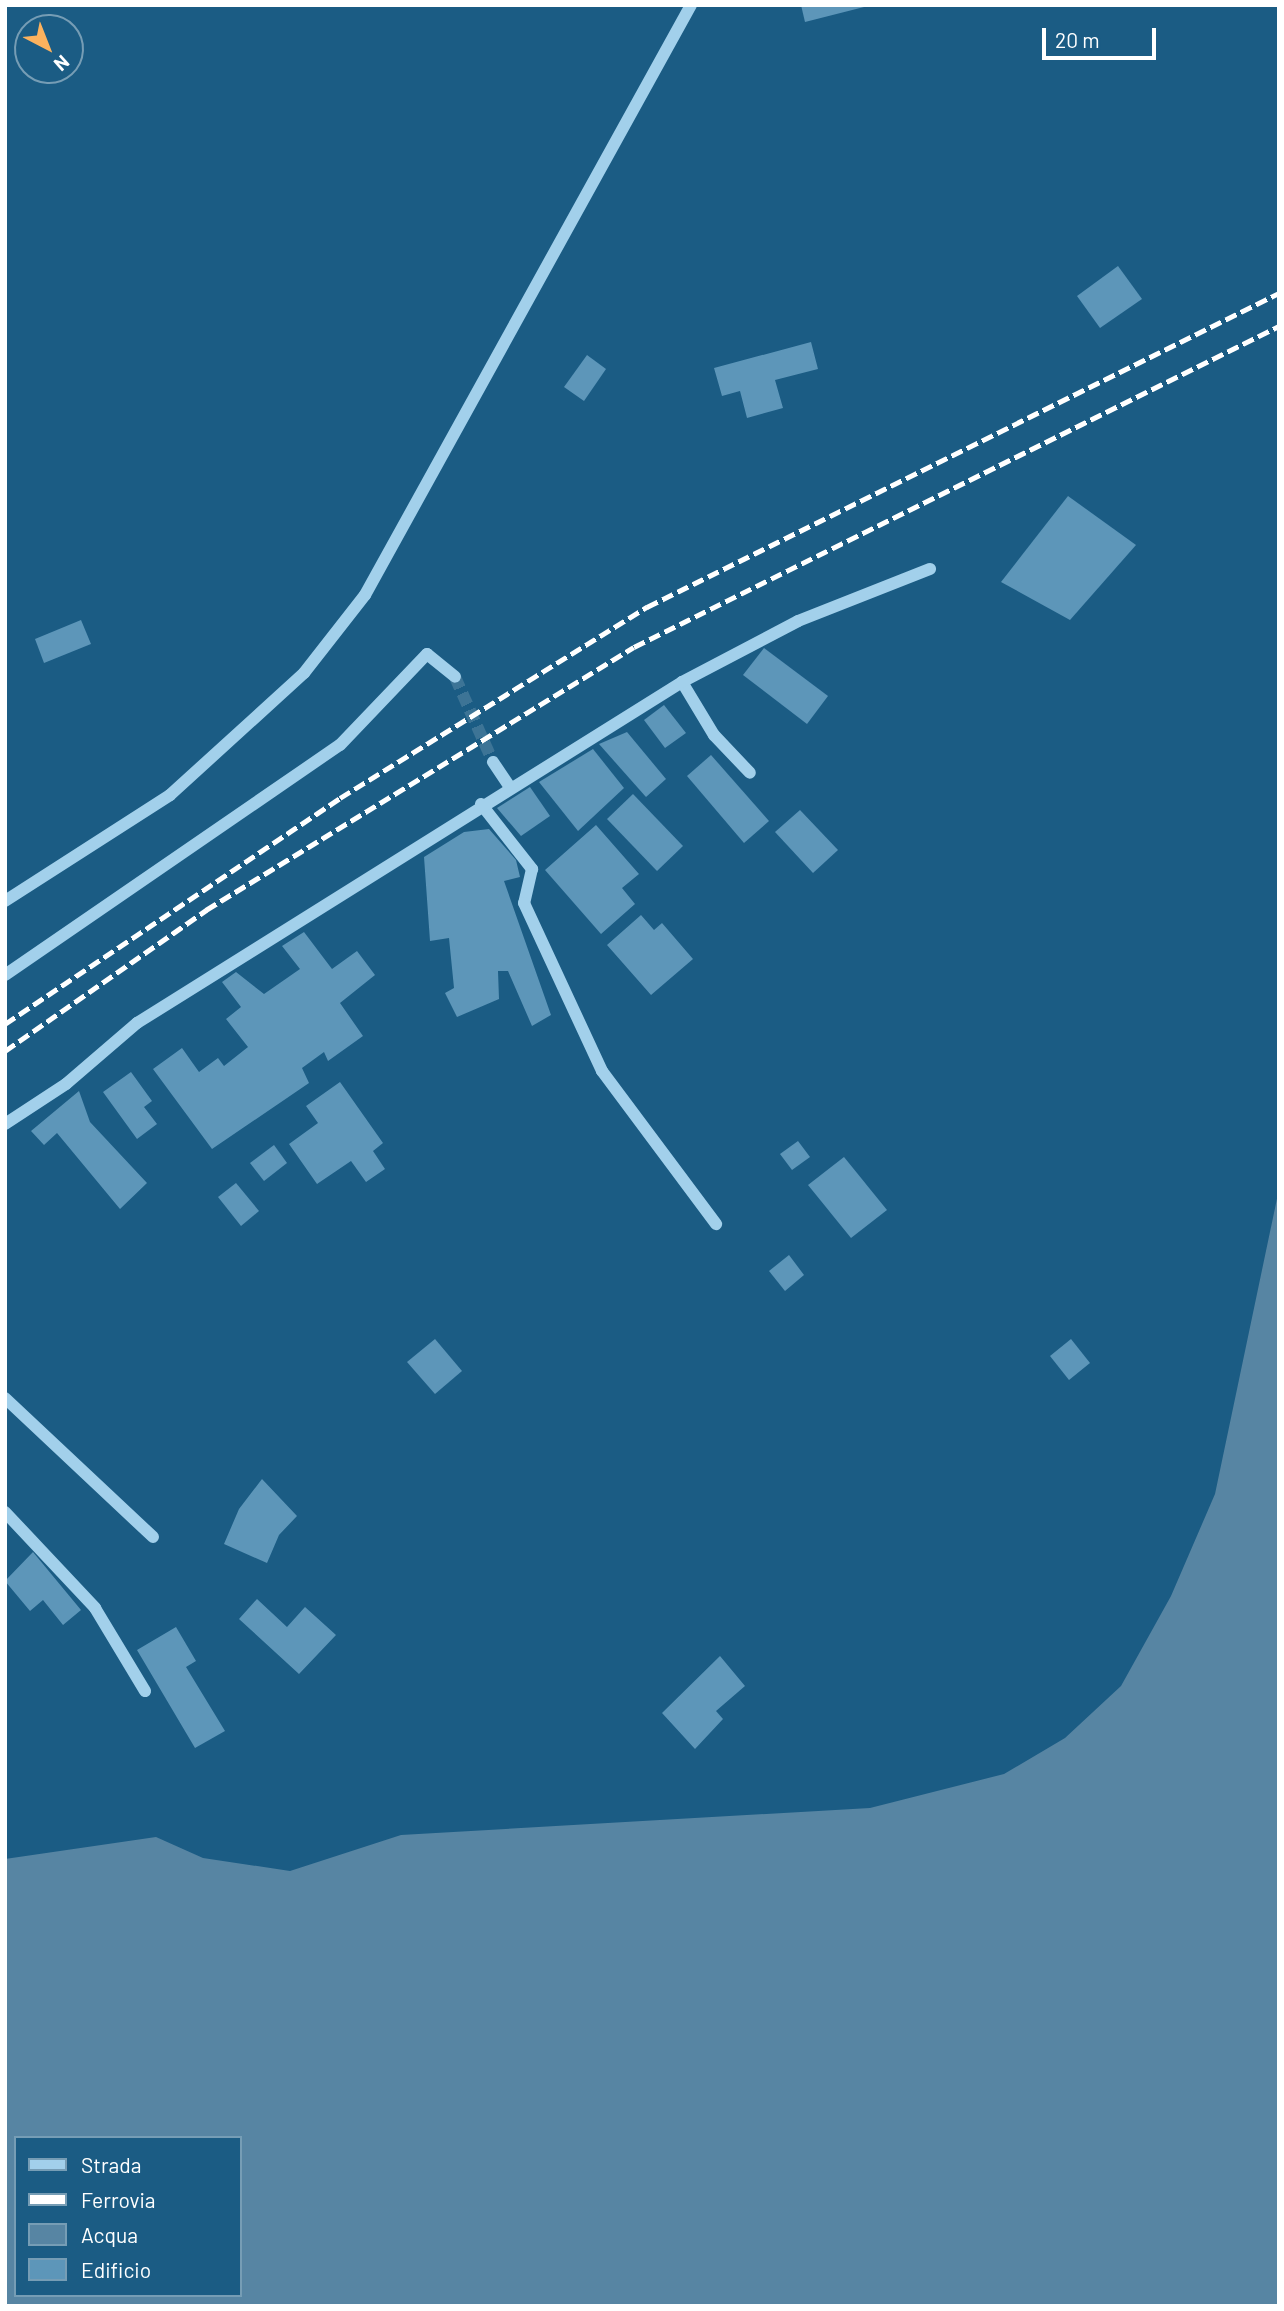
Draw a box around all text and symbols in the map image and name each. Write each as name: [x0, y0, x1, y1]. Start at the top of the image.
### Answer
north arrow: [14, 14, 84, 84]
scale bar: [1046, 14, 1160, 58]
text: 20 m: [1055, 27, 1100, 52]
text: N: [50, 51, 74, 76]
legend: [14, 2136, 242, 2297]
text: Strada: [81, 2152, 141, 2177]
text: Ferrovia: [81, 2187, 156, 2212]
text: Acqua: [81, 2222, 138, 2247]
text: Edificio: [81, 2257, 151, 2282]

